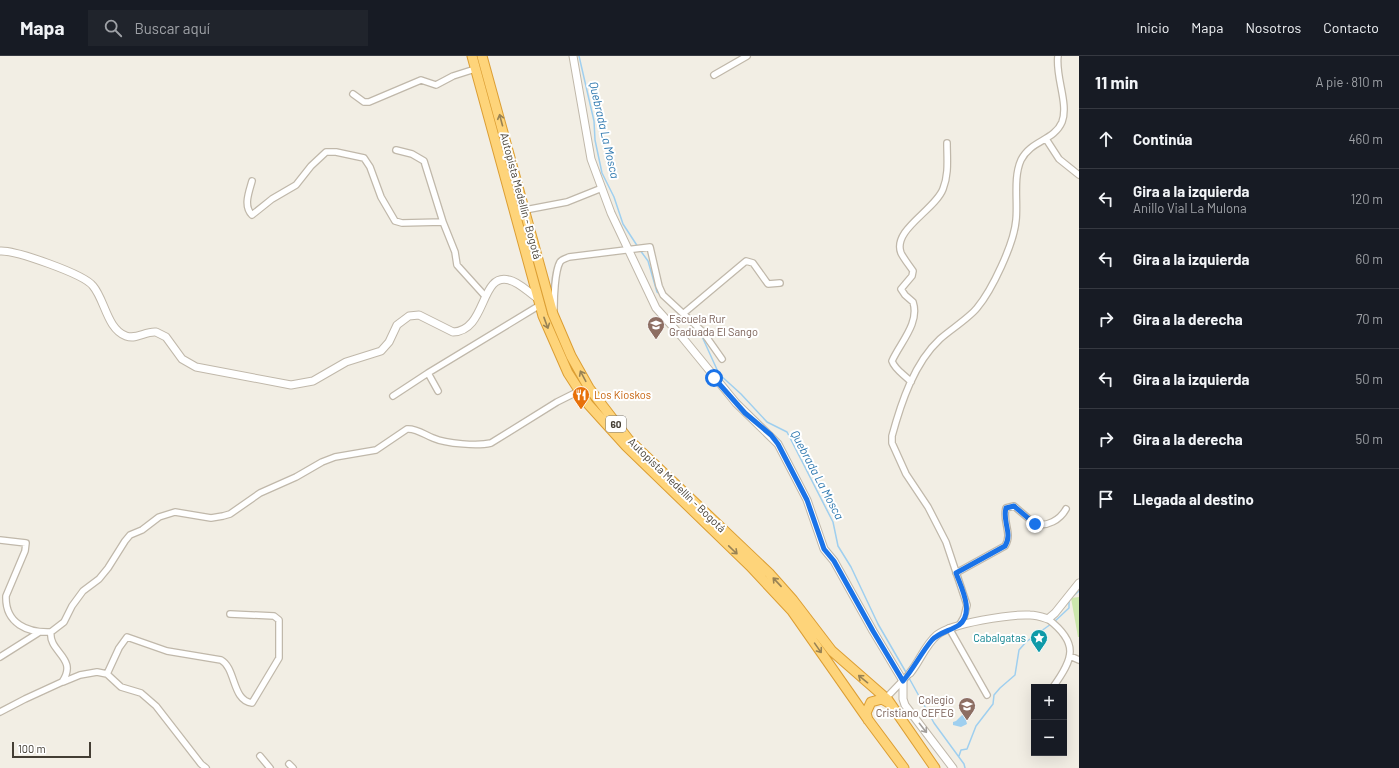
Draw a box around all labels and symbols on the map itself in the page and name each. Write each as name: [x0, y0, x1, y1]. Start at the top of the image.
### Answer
water label: Quebrada La Mosca: [587, 80, 623, 180]
one-way arrow: [497, 114, 504, 127]
street label: Autopista Medellín - Bogotá: [498, 131, 545, 261]
place label: Escuela Rur Graduada El Sango: [669, 312, 758, 338]
school or university icon: Escuela Rur Graduada El Sango: [646, 315, 666, 340]
one-way arrow: [542, 316, 550, 328]
route start: [705, 369, 723, 387]
one-way arrow: [579, 370, 586, 382]
restaurant icon: Los Kioskos: [571, 385, 591, 410]
place label: Los Kioskos: [594, 388, 651, 401]
road number: 60: [606, 416, 626, 432]
water label: Quebrada La Mosca: [788, 428, 847, 521]
street label: Autopista Medellín - Bogotá: [626, 435, 729, 535]
route end: [1026, 515, 1044, 533]
one-way arrow: [728, 545, 738, 555]
one-way arrow: [772, 577, 782, 587]
place icon: Cabalgatas: [1029, 628, 1049, 653]
place label: Cabalgatas: [973, 631, 1026, 644]
one-way arrow: [814, 642, 822, 653]
one-way arrow: [857, 675, 868, 683]
place label: Colegio Cristiano CEFEG: [876, 693, 954, 719]
school or university icon: Colegio Cristiano CEFEG: [957, 696, 977, 721]
one-way arrow: [919, 722, 927, 733]
scale bar: [12, 740, 91, 759]

